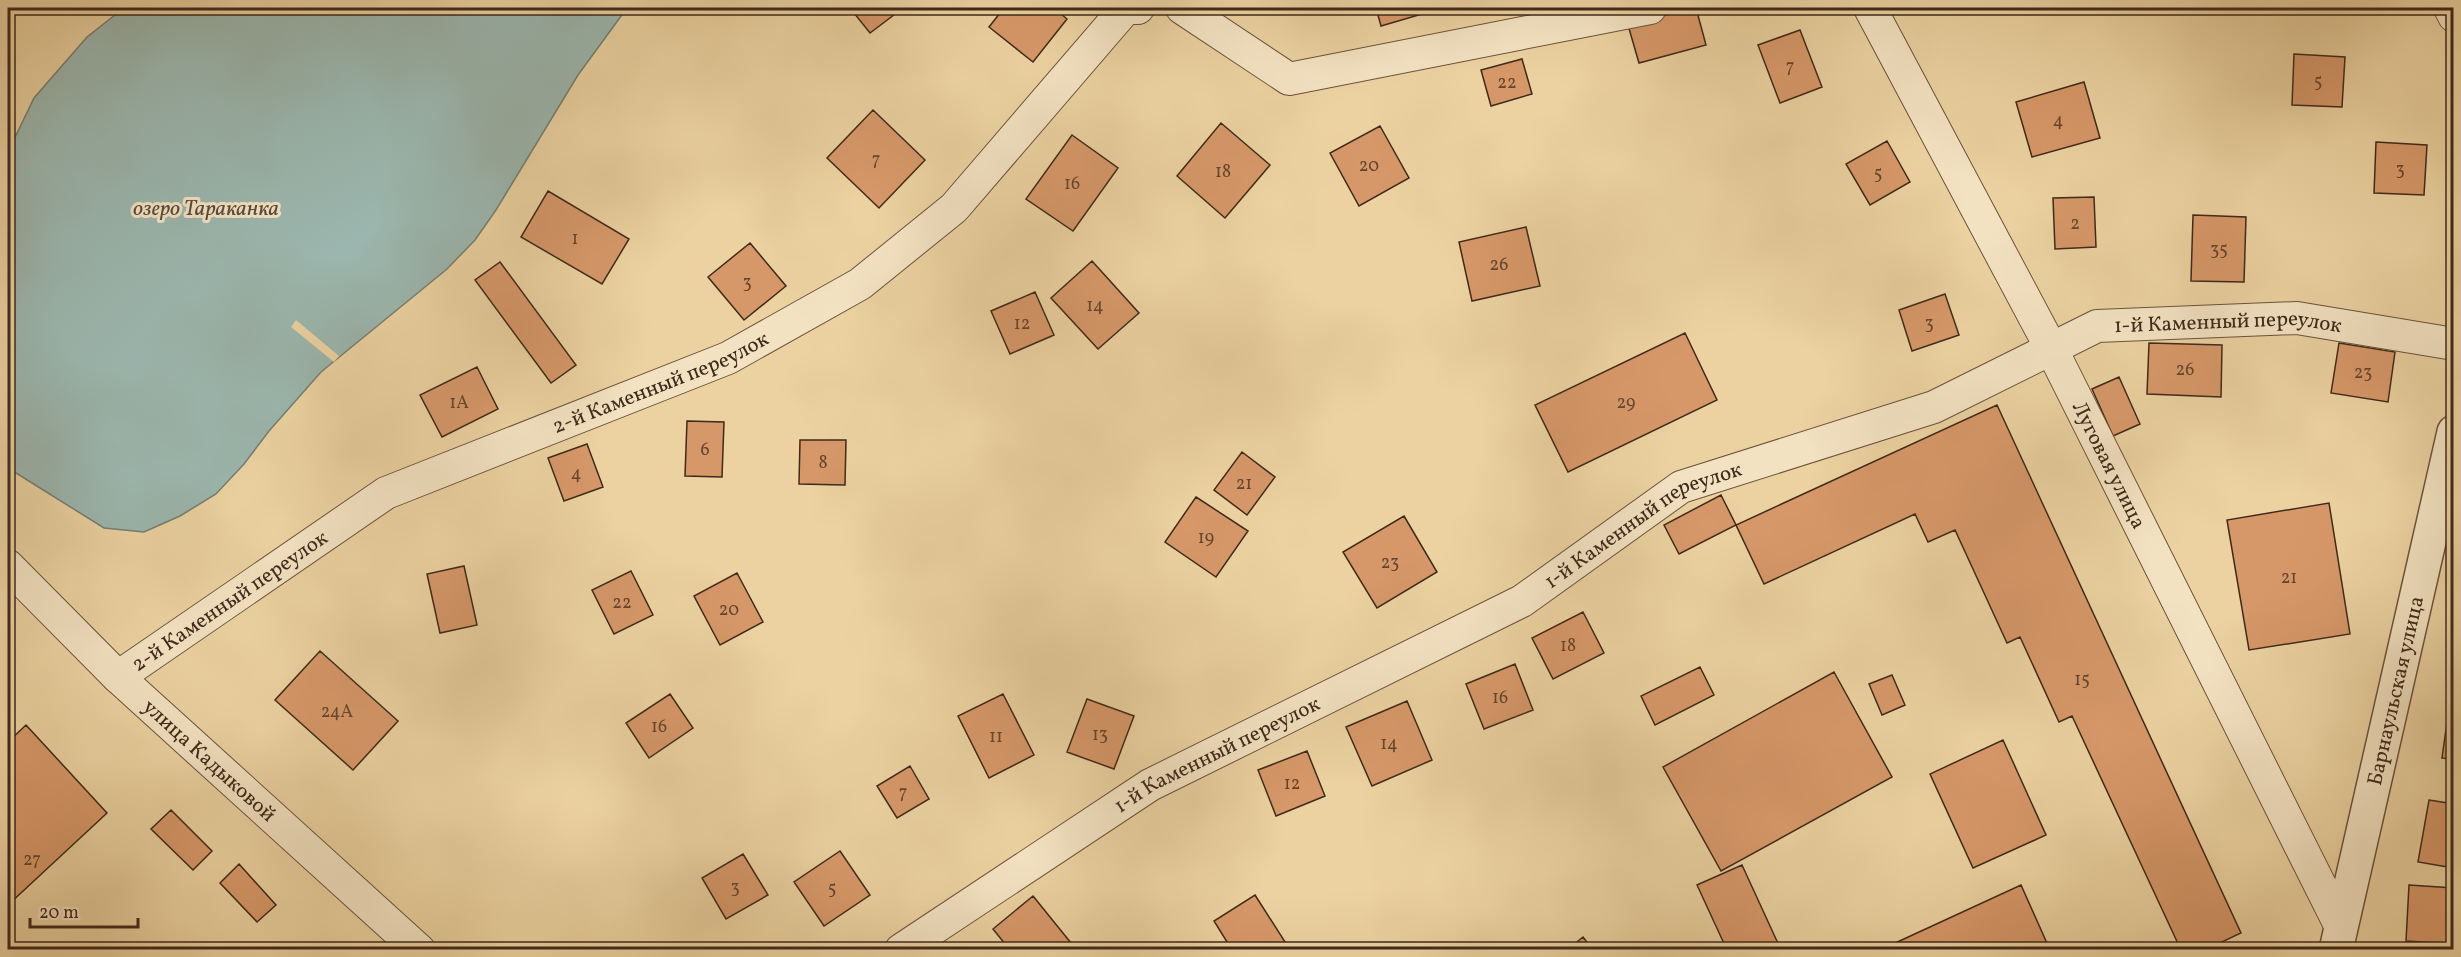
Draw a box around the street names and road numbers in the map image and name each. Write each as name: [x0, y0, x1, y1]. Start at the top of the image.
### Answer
street label: 1-й Каменный переулок: [2114, 305, 2344, 341]
street label: 2-й Каменный переулок: [548, 325, 774, 442]
street label: Луговая улица: [2064, 397, 2152, 534]
street label: 1-й Каменный переулок: [1539, 456, 1746, 596]
street label: 2-й Каменный переулок: [126, 524, 334, 679]
street label: Барнаульская улица: [2361, 593, 2432, 789]
street label: 1-й Каменный переулок: [1109, 690, 1325, 821]
street label: улица Кадыковой: [136, 693, 282, 830]

